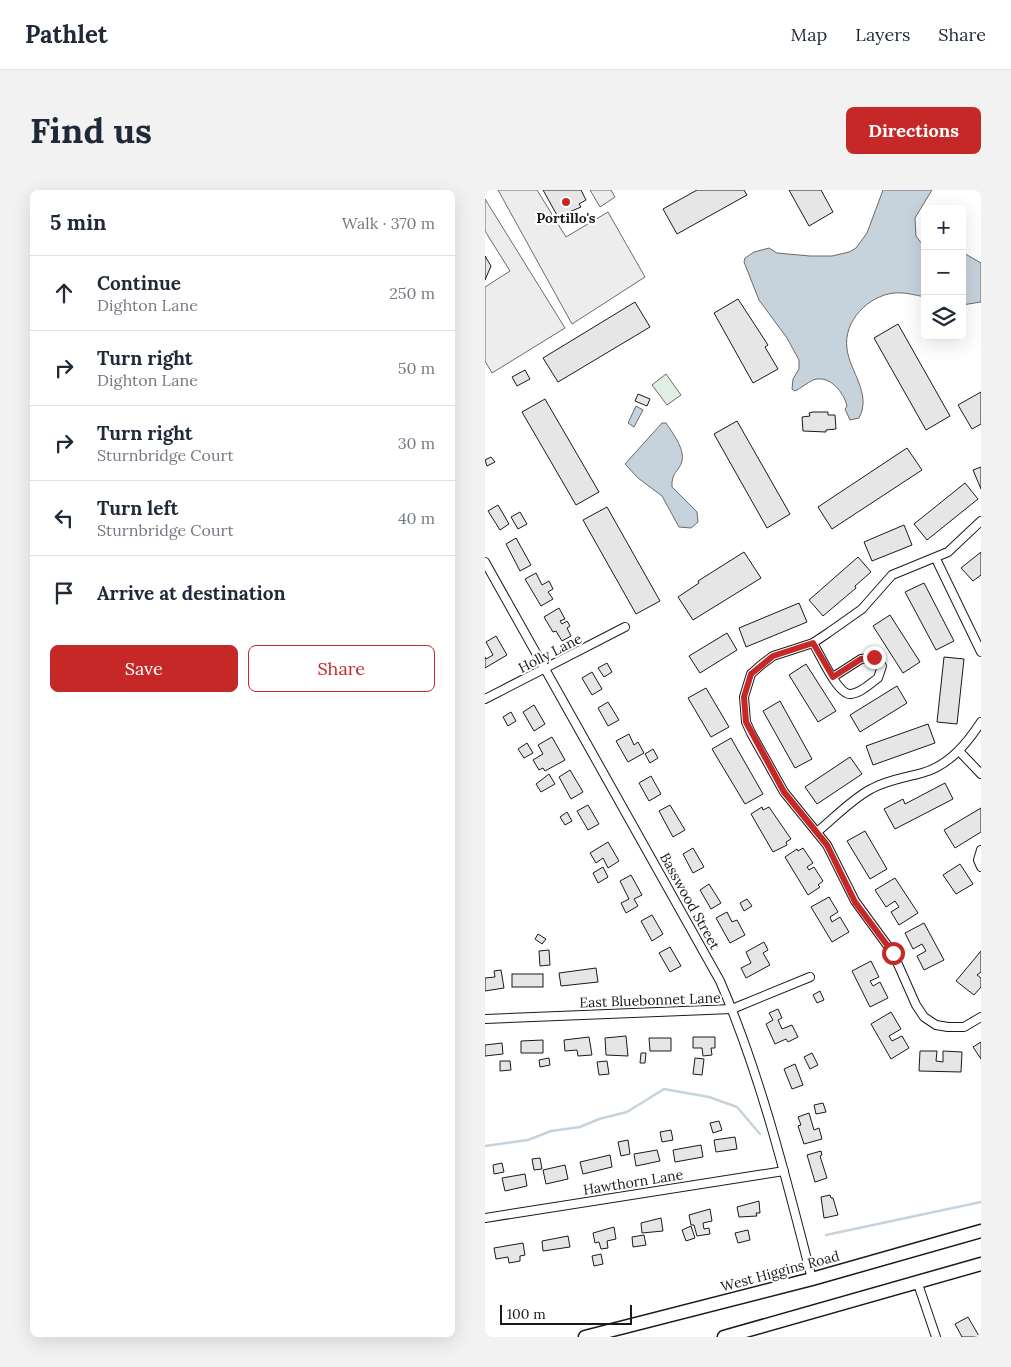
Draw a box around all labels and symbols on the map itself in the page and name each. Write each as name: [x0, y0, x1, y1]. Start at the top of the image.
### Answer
marker: Portillo's: [560, 196, 572, 208]
place label: Portillo's: [536, 209, 596, 227]
street label: Holly Lane: [515, 629, 585, 677]
route end: [863, 646, 886, 669]
street label: Basswood Street: [656, 849, 724, 953]
route start: [882, 942, 905, 965]
street label: East Bluebonnet Lane: [579, 989, 721, 1011]
street label: Hawthorn Lane: [582, 1165, 685, 1199]
street label: West Higgins Road: [719, 1246, 841, 1296]
scale bar: [500, 1302, 633, 1325]

